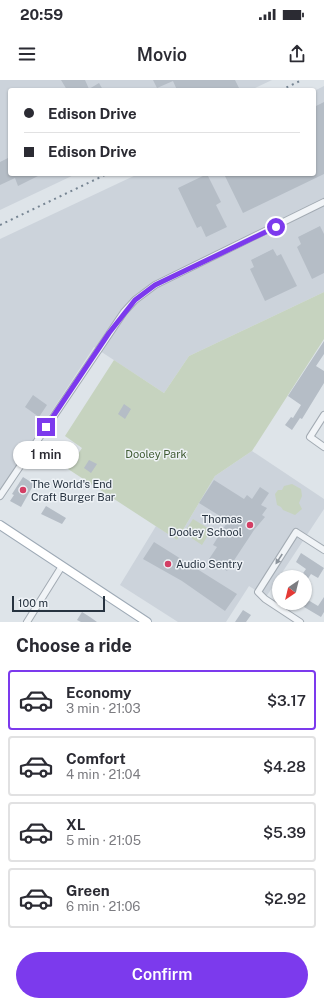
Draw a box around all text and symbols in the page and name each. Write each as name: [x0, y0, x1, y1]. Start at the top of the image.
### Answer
text: 20:59: [20, 6, 63, 23]
icon: menu: [16, 43, 38, 65]
icon: share: [286, 43, 308, 65]
text: Movio: [137, 44, 187, 65]
text: Edison Drive: [48, 105, 137, 122]
text: Edison Drive: [48, 143, 137, 160]
route start: [267, 218, 285, 236]
route end: [37, 418, 55, 436]
callout: 1 min: [13, 441, 79, 469]
text: 1 min: [31, 447, 61, 462]
park label: Dooley Park: [125, 448, 187, 460]
place label: The World's End Craft Burger Bar: [31, 478, 115, 503]
marker: The World's End Craft Burger Bar: [18, 485, 28, 495]
place label: Thomas Dooley School: [169, 513, 242, 538]
marker: Thomas Dooley School: [245, 520, 255, 530]
one-way arrow: [275, 553, 283, 564]
place label: Audio Sentry: [176, 558, 243, 570]
marker: Audio Sentry: [163, 559, 173, 569]
north arrow: [272, 570, 312, 610]
map controls: [272, 570, 312, 610]
scale bar: [12, 594, 105, 613]
text: 100 m: [18, 597, 48, 609]
text: Choose a ride: [16, 635, 132, 656]
icon: car: [18, 682, 54, 718]
text: Economy: [66, 684, 131, 701]
text: $3.17: [267, 692, 306, 709]
text: 3 min · 21:03: [66, 701, 141, 716]
icon: car: [18, 748, 54, 784]
text: Comfort: [66, 750, 126, 767]
text: $4.28: [263, 758, 306, 775]
text: 4 min · 21:04: [66, 767, 141, 782]
icon: car: [18, 814, 54, 850]
text: XL: [66, 816, 85, 833]
text: $5.39: [263, 824, 306, 841]
text: 5 min · 21:05: [66, 833, 141, 848]
icon: car: [18, 880, 54, 916]
text: Green: [66, 882, 110, 899]
text: $2.92: [264, 890, 306, 907]
text: 6 min · 21:06: [66, 899, 140, 914]
button: Confirm: [16, 952, 308, 998]

